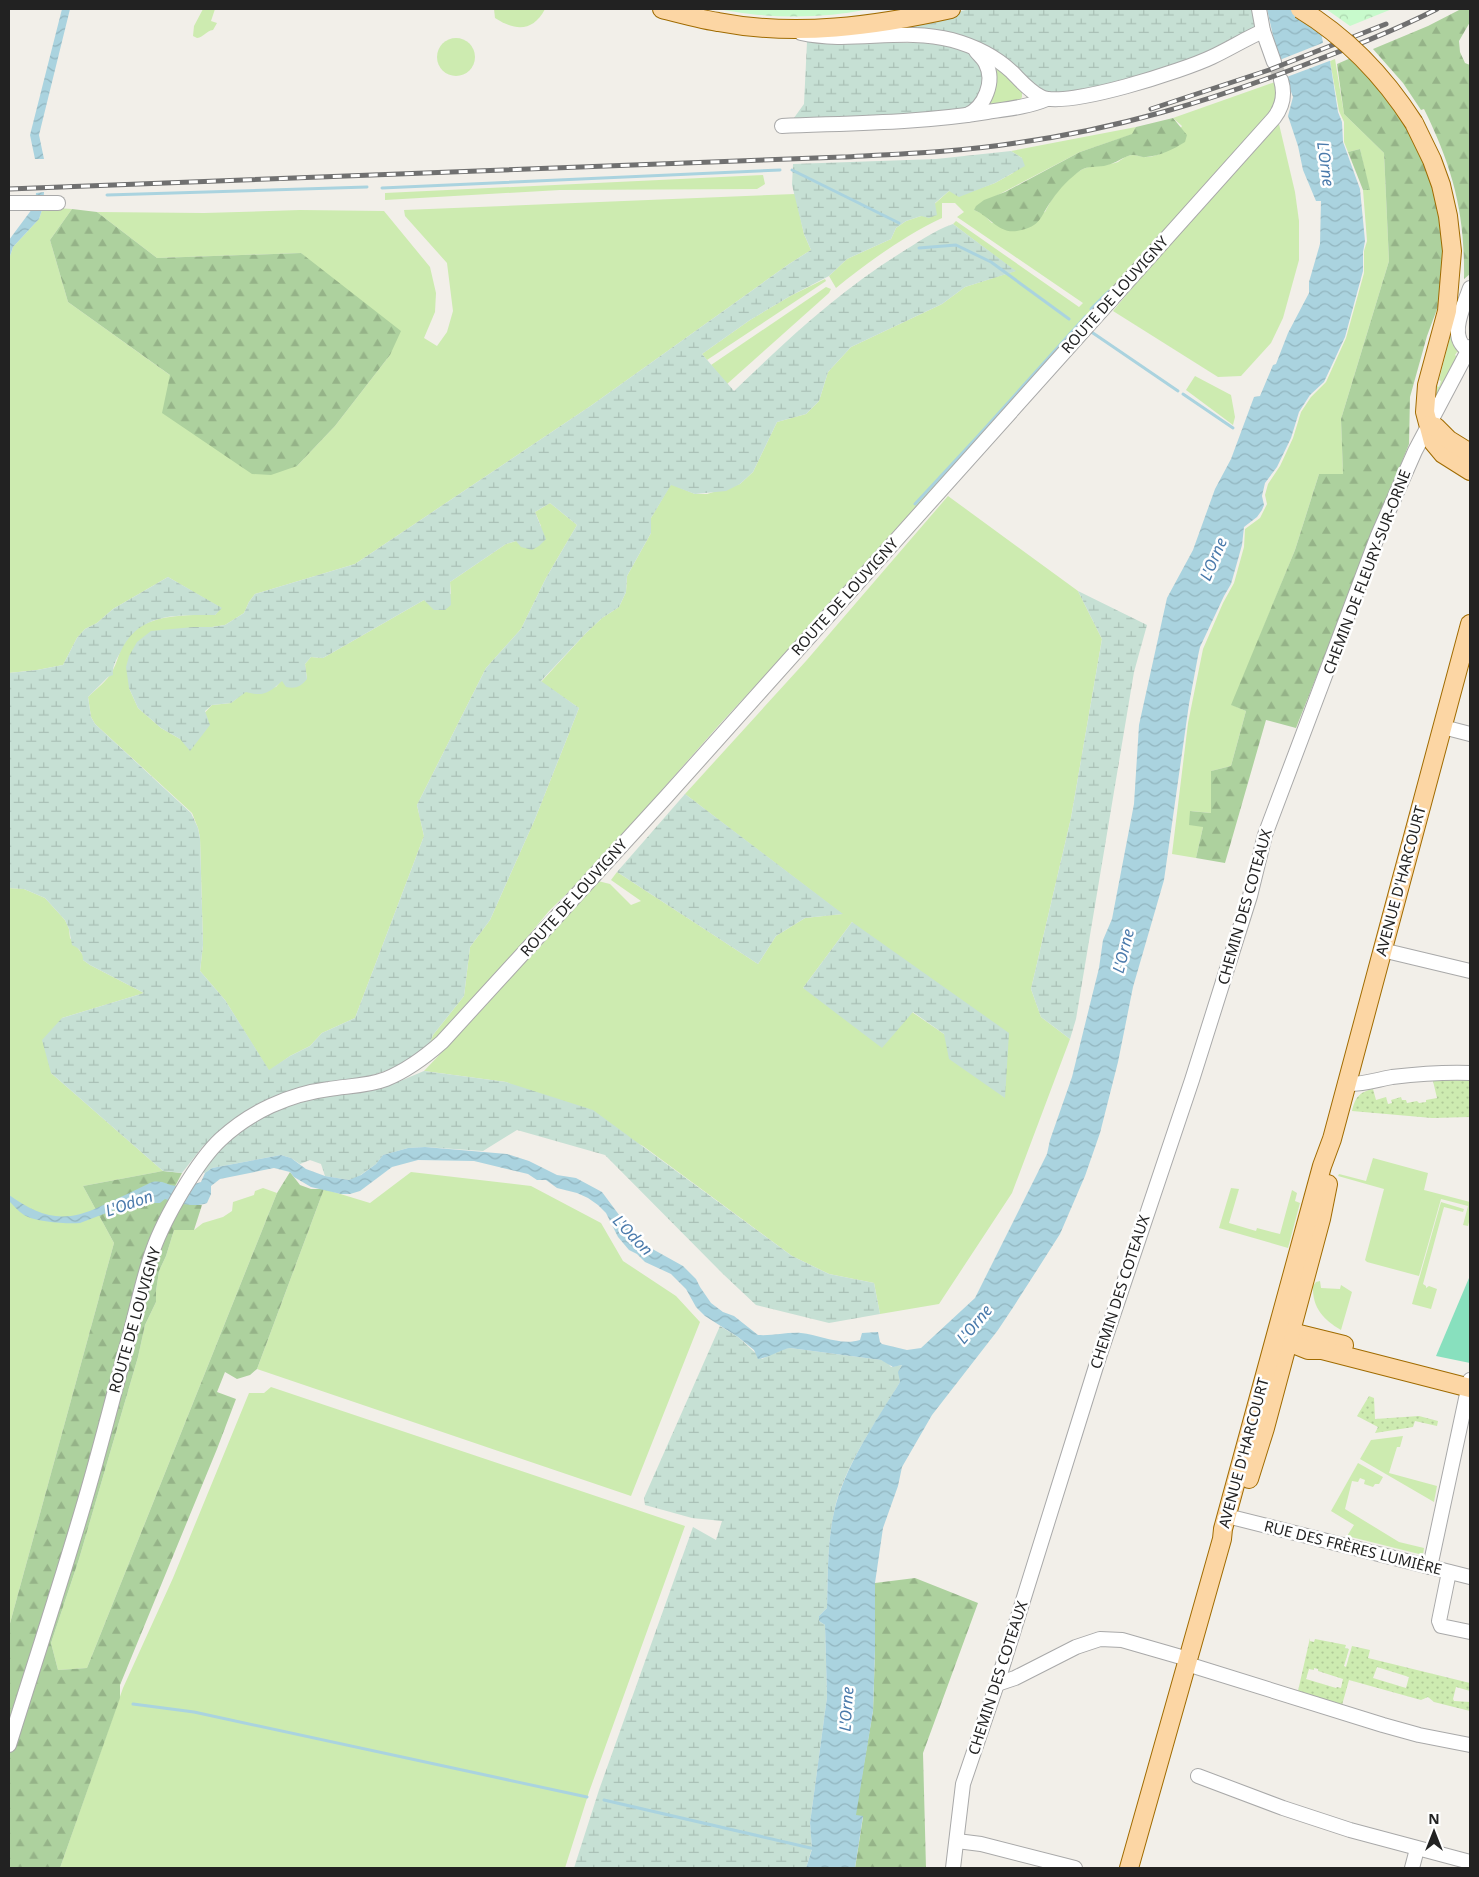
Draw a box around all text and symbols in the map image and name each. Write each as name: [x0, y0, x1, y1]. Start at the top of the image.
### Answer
water label: L'Orne: [1312, 140, 1340, 188]
street label: ROUTE DE LOUVIGNY: [1056, 231, 1173, 357]
street label: CHEMIN DE FLEURY-SUR-ORNE: [1318, 466, 1414, 677]
street label: ROUTE DE LOUVIGNY: [786, 533, 903, 659]
water label: L'Orne: [1194, 534, 1232, 584]
street label: AVENUE D'HARCOURT: [1370, 803, 1430, 958]
street label: CHEMIN DES COTEAUX: [1212, 826, 1276, 987]
street label: ROUTE DE LOUVIGNY: [515, 834, 632, 960]
water label: L'Orne: [1107, 926, 1139, 976]
water label: L'Odon: [102, 1185, 156, 1221]
water label: L'Odon: [608, 1210, 658, 1260]
street label: CHEMIN DES COTEAUX: [1085, 1212, 1153, 1371]
street label: ROUTE DE LOUVIGNY: [104, 1244, 165, 1395]
water label: L'Orne: [951, 1300, 997, 1348]
street label: AVENUE D'HARCOURT: [1213, 1375, 1273, 1530]
street label: RUE DES FRÈRES LUMIÈRE: [1262, 1515, 1444, 1579]
street label: CHEMIN DES COTEAUX: [963, 1598, 1031, 1757]
water label: L'Orne: [833, 1686, 859, 1732]
north arrow: [1409, 1807, 1459, 1857]
text: N: [1428, 1809, 1440, 1828]

